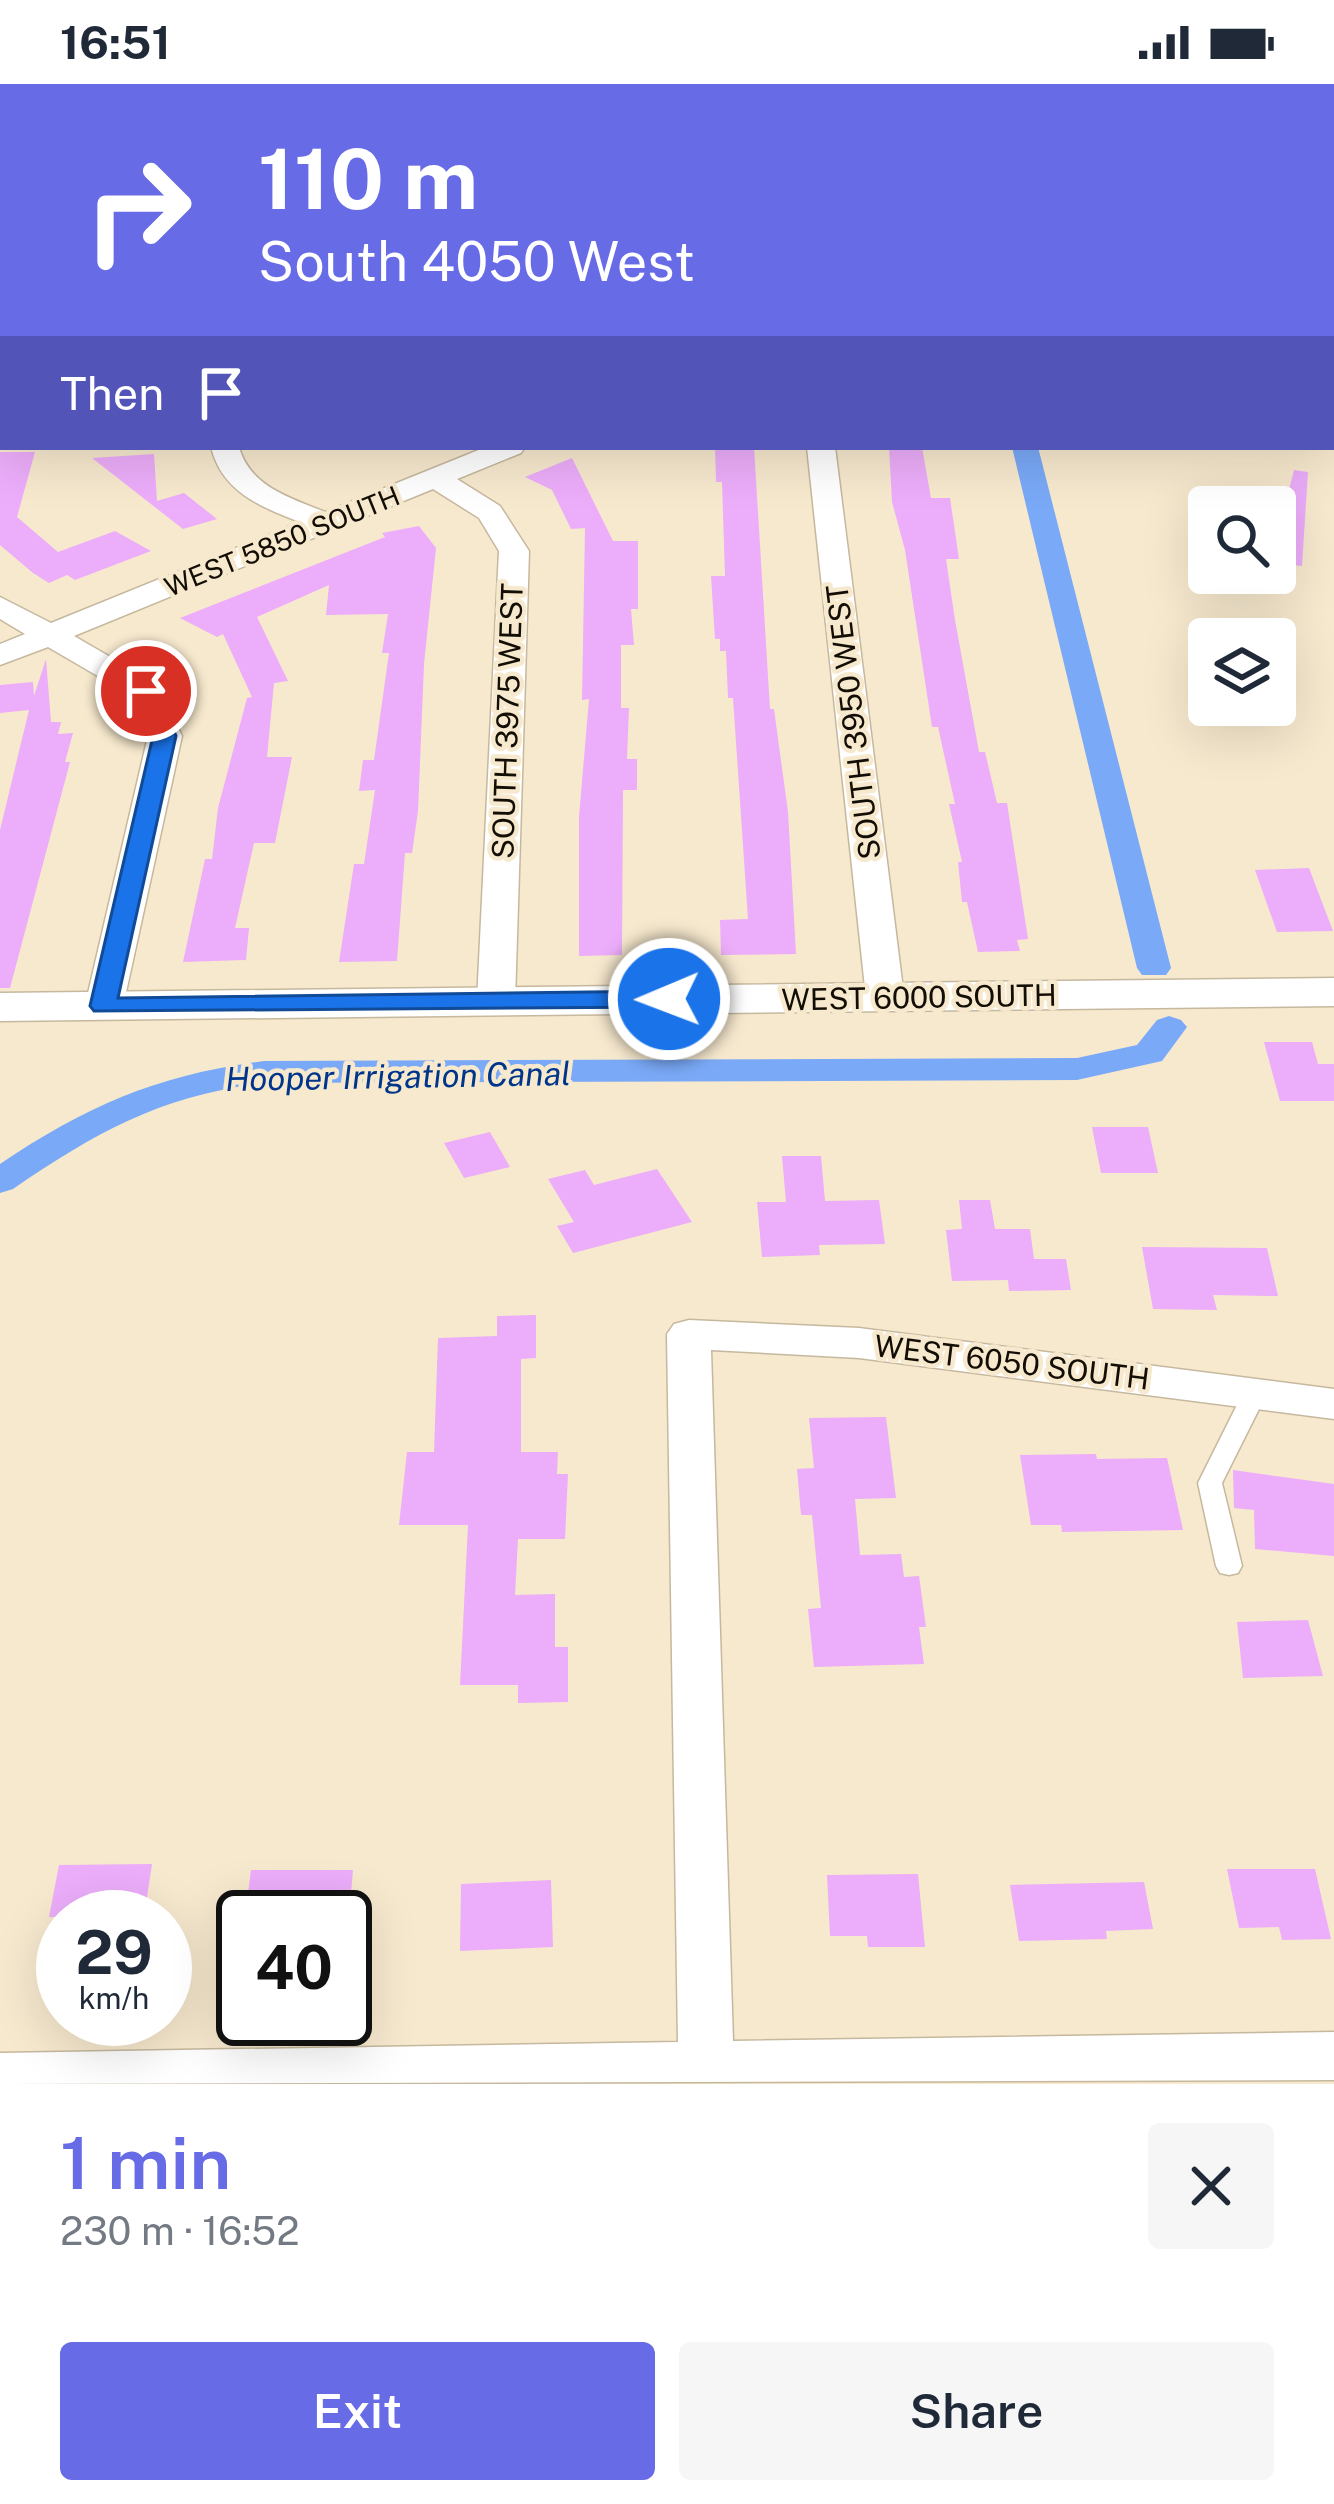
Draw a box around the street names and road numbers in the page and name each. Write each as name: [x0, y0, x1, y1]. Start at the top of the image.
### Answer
street label: WEST 5850 SOUTH: [160, 479, 404, 603]
street label: SOUTH 3975 WEST: [484, 582, 530, 859]
street label: SOUTH 3950 WEST: [818, 582, 888, 862]
street label: WEST 6000 SOUTH: [781, 977, 1057, 1017]
street label: WEST 6050 SOUTH: [872, 1327, 1152, 1397]

